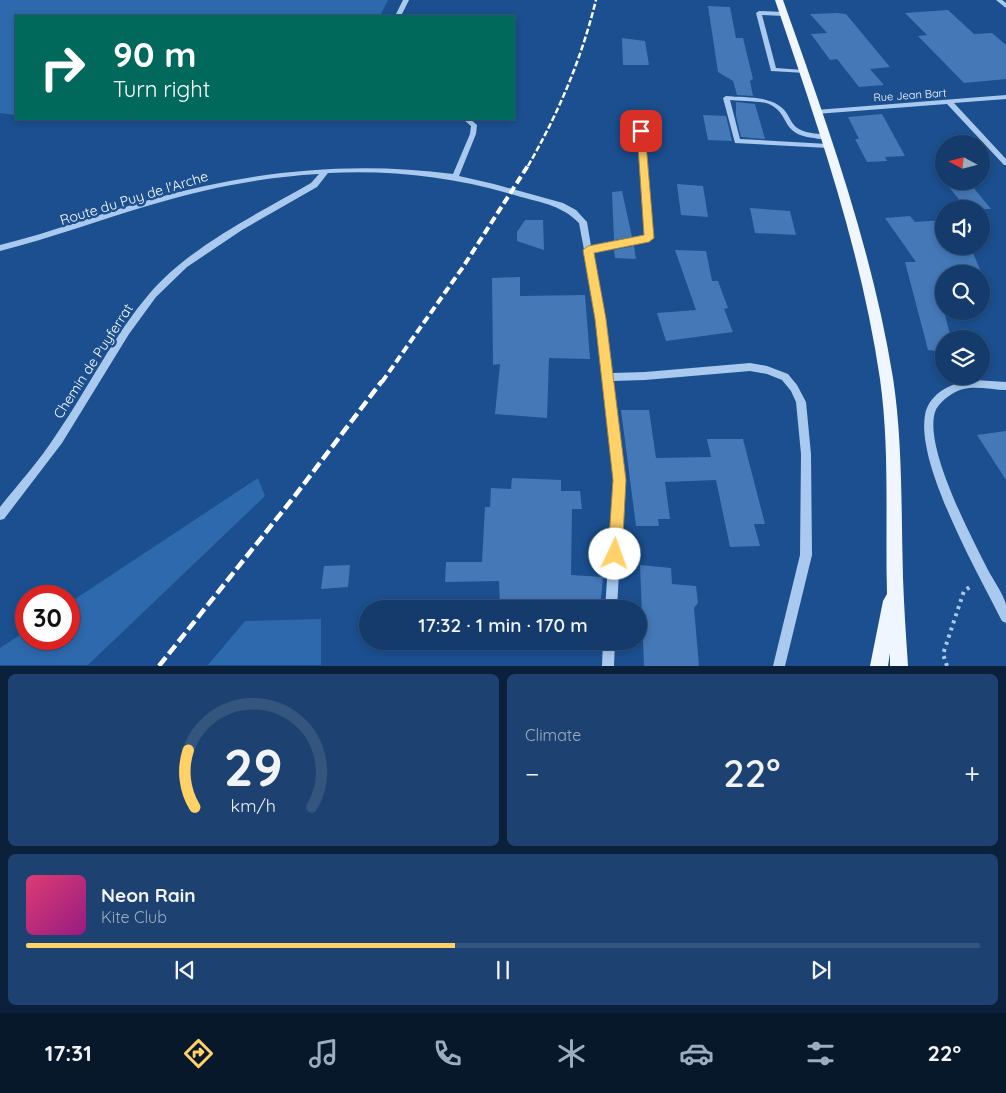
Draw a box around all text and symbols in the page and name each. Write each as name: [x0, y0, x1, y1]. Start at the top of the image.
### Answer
text: 90 m: [113, 32, 196, 76]
icon: right: [30, 35, 95, 100]
text: Turn right: [113, 75, 210, 103]
street label: Rue Jean Bart: [873, 85, 947, 105]
pin: [620, 110, 662, 152]
icon: arrive: [627, 117, 655, 145]
north arrow: [935, 135, 990, 190]
map controls: [935, 135, 990, 385]
street label: Route du Puy de l'Arche: [58, 167, 210, 229]
button: sound: [935, 200, 990, 255]
button: search: [935, 265, 990, 320]
street label: Chemin de Puyferrat: [49, 300, 137, 422]
button: layers: [935, 330, 990, 385]
position arrow: [588, 527, 640, 579]
speed limit sign: 30: [15, 585, 80, 650]
text: 17:32 · 1 min · 170 m: [418, 613, 588, 637]
text: Climate: [525, 725, 581, 745]
text: 29: [224, 734, 283, 799]
text: 22°: [723, 749, 780, 797]
text: −: [525, 756, 540, 791]
text: +: [964, 756, 980, 791]
text: km/h: [231, 794, 276, 816]
text: Neon Rain: [101, 883, 196, 907]
text: Kite Club: [101, 907, 167, 927]
icon: previous: [171, 956, 199, 984]
icon: pause: [489, 956, 517, 984]
icon: next: [807, 956, 835, 984]
icon: directions: [181, 1036, 216, 1071]
icon: music: [306, 1036, 341, 1071]
icon: phone: [430, 1036, 465, 1071]
icon: climate: [554, 1036, 589, 1071]
icon: car: [679, 1036, 714, 1071]
icon: filters: [803, 1036, 838, 1071]
text: 17:31: [45, 1039, 92, 1067]
text: 22°: [928, 1039, 961, 1067]

